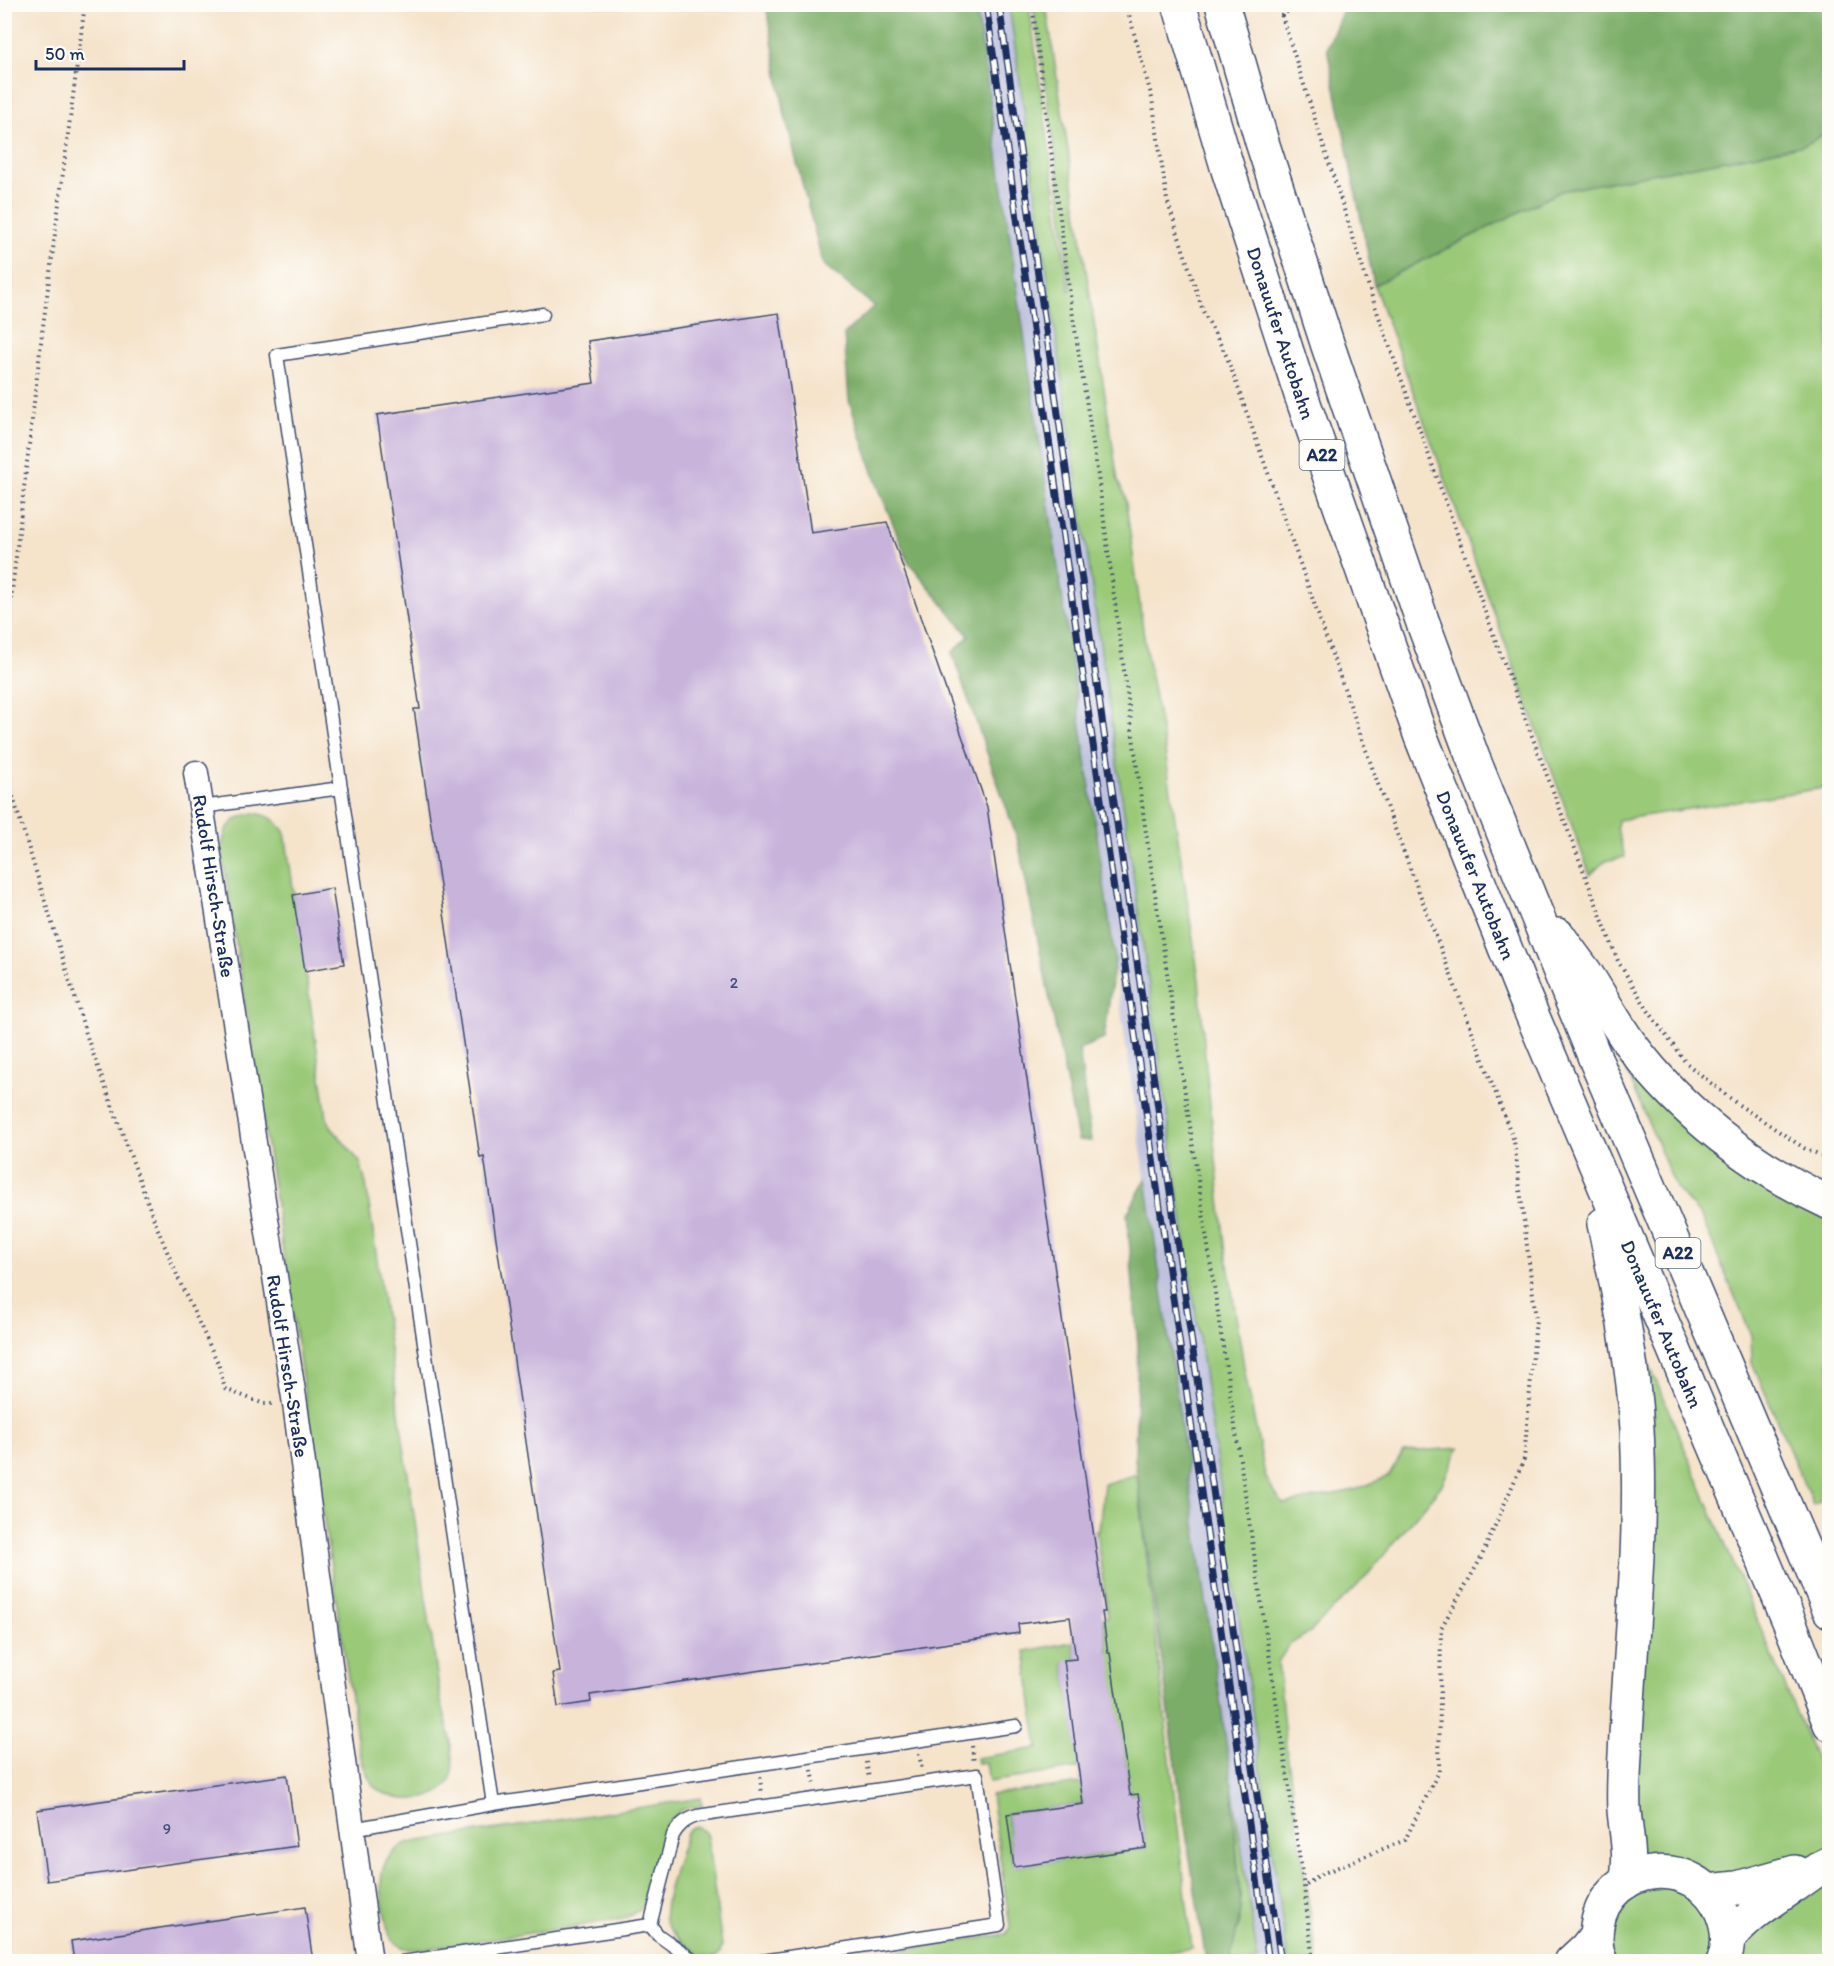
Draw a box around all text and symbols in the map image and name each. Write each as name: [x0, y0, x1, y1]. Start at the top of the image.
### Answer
scale bar: [36, 33, 184, 71]
text: 50 m: [45, 43, 85, 65]
street label: Donauufer Autobahn: [1242, 244, 1320, 422]
road number: A22: [1300, 440, 1344, 470]
street label: Donauufer Autobahn: [1431, 787, 1521, 963]
street label: Rudolf Hirsch-Straße: [188, 793, 240, 979]
house number: 2: [730, 973, 739, 992]
street label: Donauufer Autobahn: [1616, 1236, 1708, 1412]
road number: A22: [1656, 1238, 1700, 1268]
street label: Rudolf Hirsch-Straße: [262, 1273, 314, 1459]
house number: 9: [163, 1819, 171, 1838]

